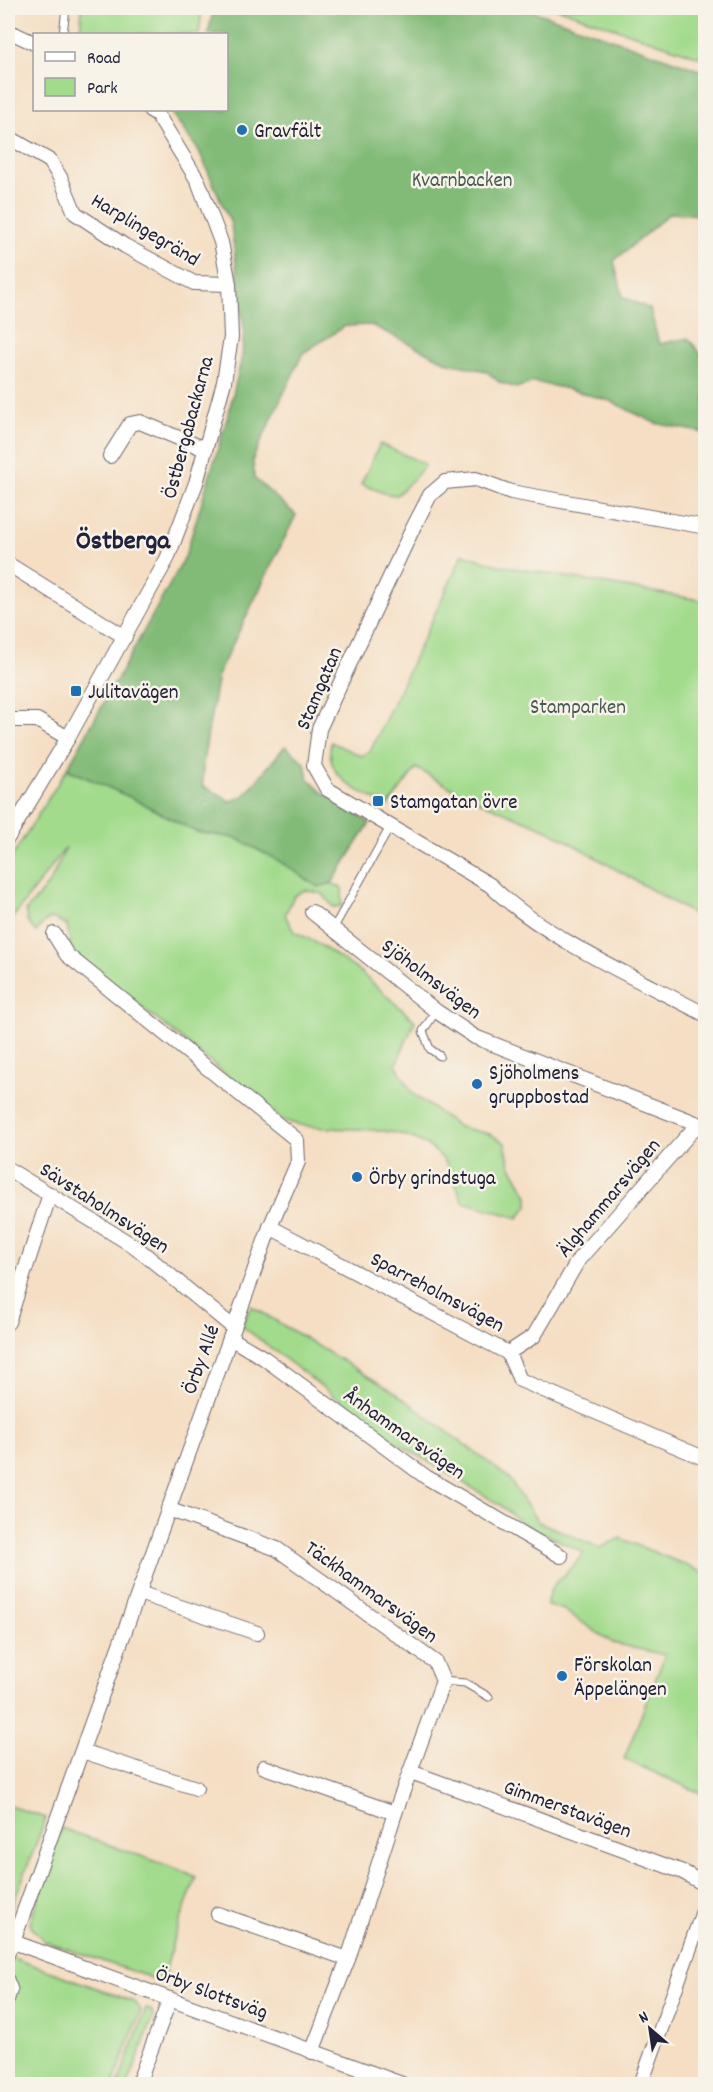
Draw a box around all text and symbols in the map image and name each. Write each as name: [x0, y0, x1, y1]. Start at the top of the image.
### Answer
legend: [33, 33, 228, 111]
text: Road: [87, 47, 121, 72]
text: Park: [87, 77, 118, 102]
place label: Gravfält: [254, 118, 322, 148]
marker: Gravfält: [235, 123, 249, 137]
park label: Kvarnbacken: [412, 167, 512, 197]
street label: Harplingegränd: [84, 187, 205, 276]
street label: Östbergabackarna: [156, 352, 224, 502]
district label: Östberga: [76, 523, 171, 562]
street label: Stamgatan: [290, 643, 352, 735]
place label: Julitavägen: [88, 679, 179, 709]
marker: Julitavägen: [69, 684, 83, 698]
park label: Stamparken: [530, 694, 626, 724]
place label: Stamgatan övre: [390, 789, 518, 819]
marker: Stamgatan övre: [371, 794, 385, 808]
street label: Sjöholmsvägen: [374, 933, 487, 1028]
place label: Sjöholmens gruppbostad: [489, 1060, 589, 1114]
marker: Sjöholmens gruppbostad: [470, 1077, 484, 1091]
street label: Älghammarsvägen: [551, 1133, 669, 1265]
street label: Sävstaholmsvägen: [32, 1156, 174, 1263]
place label: Örby grindstuga: [369, 1165, 497, 1195]
marker: Örby grindstuga: [350, 1170, 364, 1184]
street label: Sparreholmsvägen: [364, 1246, 509, 1342]
street label: Örby Allé: [176, 1321, 229, 1399]
street label: Ånhammarsvägen: [336, 1382, 470, 1489]
street label: Täckhammarsvägen: [297, 1535, 443, 1652]
place label: Förskolan Äppelängen: [574, 1652, 667, 1706]
marker: Förskolan Äppelängen: [555, 1669, 569, 1683]
street label: Gimmerstavägen: [499, 1774, 635, 1848]
street label: Örby Slottsväg: [150, 1961, 272, 2029]
north arrow: [620, 1999, 680, 2059]
text: N: [635, 2006, 653, 2030]

